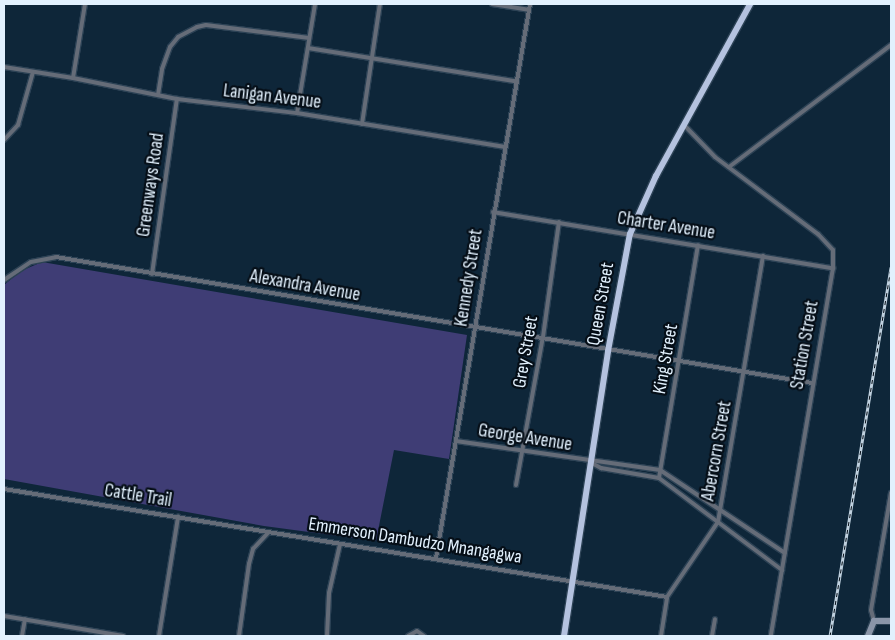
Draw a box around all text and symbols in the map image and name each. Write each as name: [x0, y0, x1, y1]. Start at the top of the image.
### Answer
street label: Lanigan Avenue: [222, 80, 322, 114]
street label: Greenways Road: [132, 132, 170, 238]
street label: Charter Avenue: [616, 207, 716, 245]
street label: Kennedy Street: [450, 228, 488, 328]
street label: Queen Street: [582, 261, 620, 347]
street label: Alexandra Avenue: [248, 265, 362, 307]
street label: Station Street: [786, 299, 824, 391]
street label: Grey Street: [508, 314, 544, 390]
street label: King Street: [649, 322, 683, 396]
street label: Abercorn Street: [697, 399, 737, 503]
street label: George Avenue: [476, 419, 574, 457]
street label: Cattle Trail: [103, 479, 173, 513]
street label: Emmerson Dambudzo Mnangagwa: [307, 513, 523, 569]

